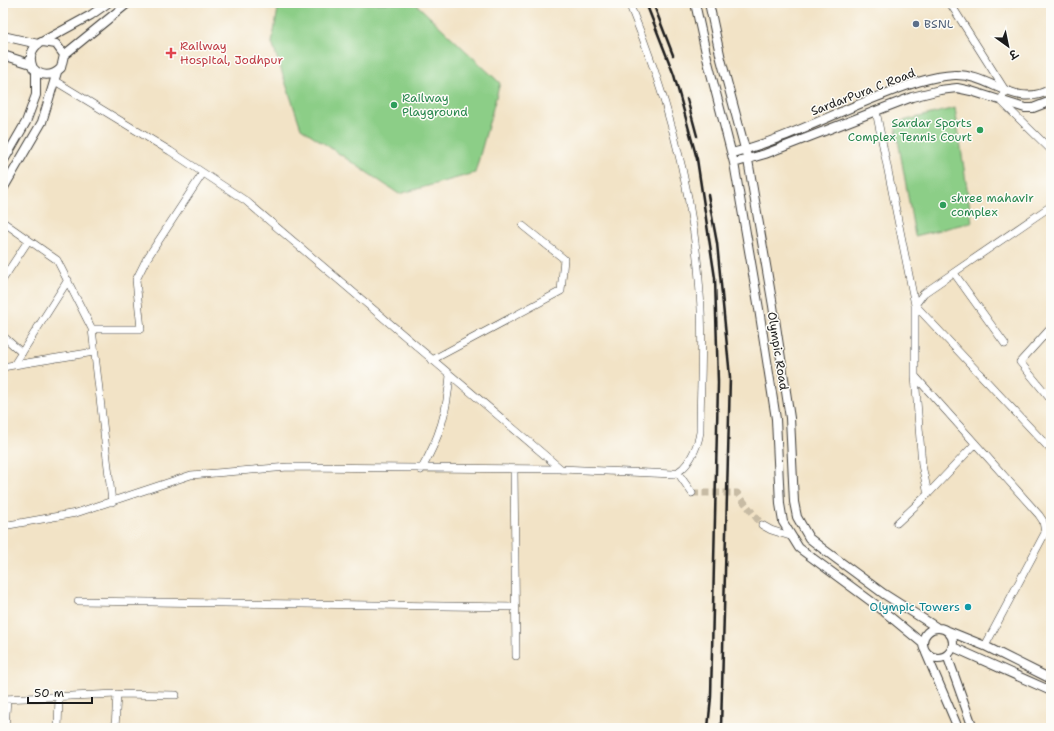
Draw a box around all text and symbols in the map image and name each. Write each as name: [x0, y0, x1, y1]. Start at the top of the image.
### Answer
place label: BSNL: [924, 16, 954, 32]
marker: BSNL: [911, 19, 921, 29]
north arrow: [988, 26, 1028, 66]
place label: Railway Hospital, Jodhpur: [180, 38, 283, 68]
text: उ: [1005, 45, 1021, 63]
marker: Railway Hospital, Jodhpur: [165, 47, 177, 59]
street label: SardarPura C Road: [808, 65, 918, 119]
place label: Railway Playground: [402, 90, 468, 120]
marker: Railway Playground: [389, 100, 399, 110]
place label: Sardar Sports Complex Tennis Court: [848, 115, 972, 145]
marker: Sardar Sports Complex Tennis Court: [975, 125, 985, 135]
place label: shree mahavir complex: [951, 190, 1034, 220]
marker: shree mahavir complex: [938, 200, 948, 210]
street label: Olympic Road: [764, 311, 792, 392]
place label: Olympic Towers: [870, 599, 960, 615]
marker: Olympic Towers: [963, 602, 973, 612]
scale bar: [28, 679, 92, 705]
text: 50 m: [34, 685, 64, 701]

